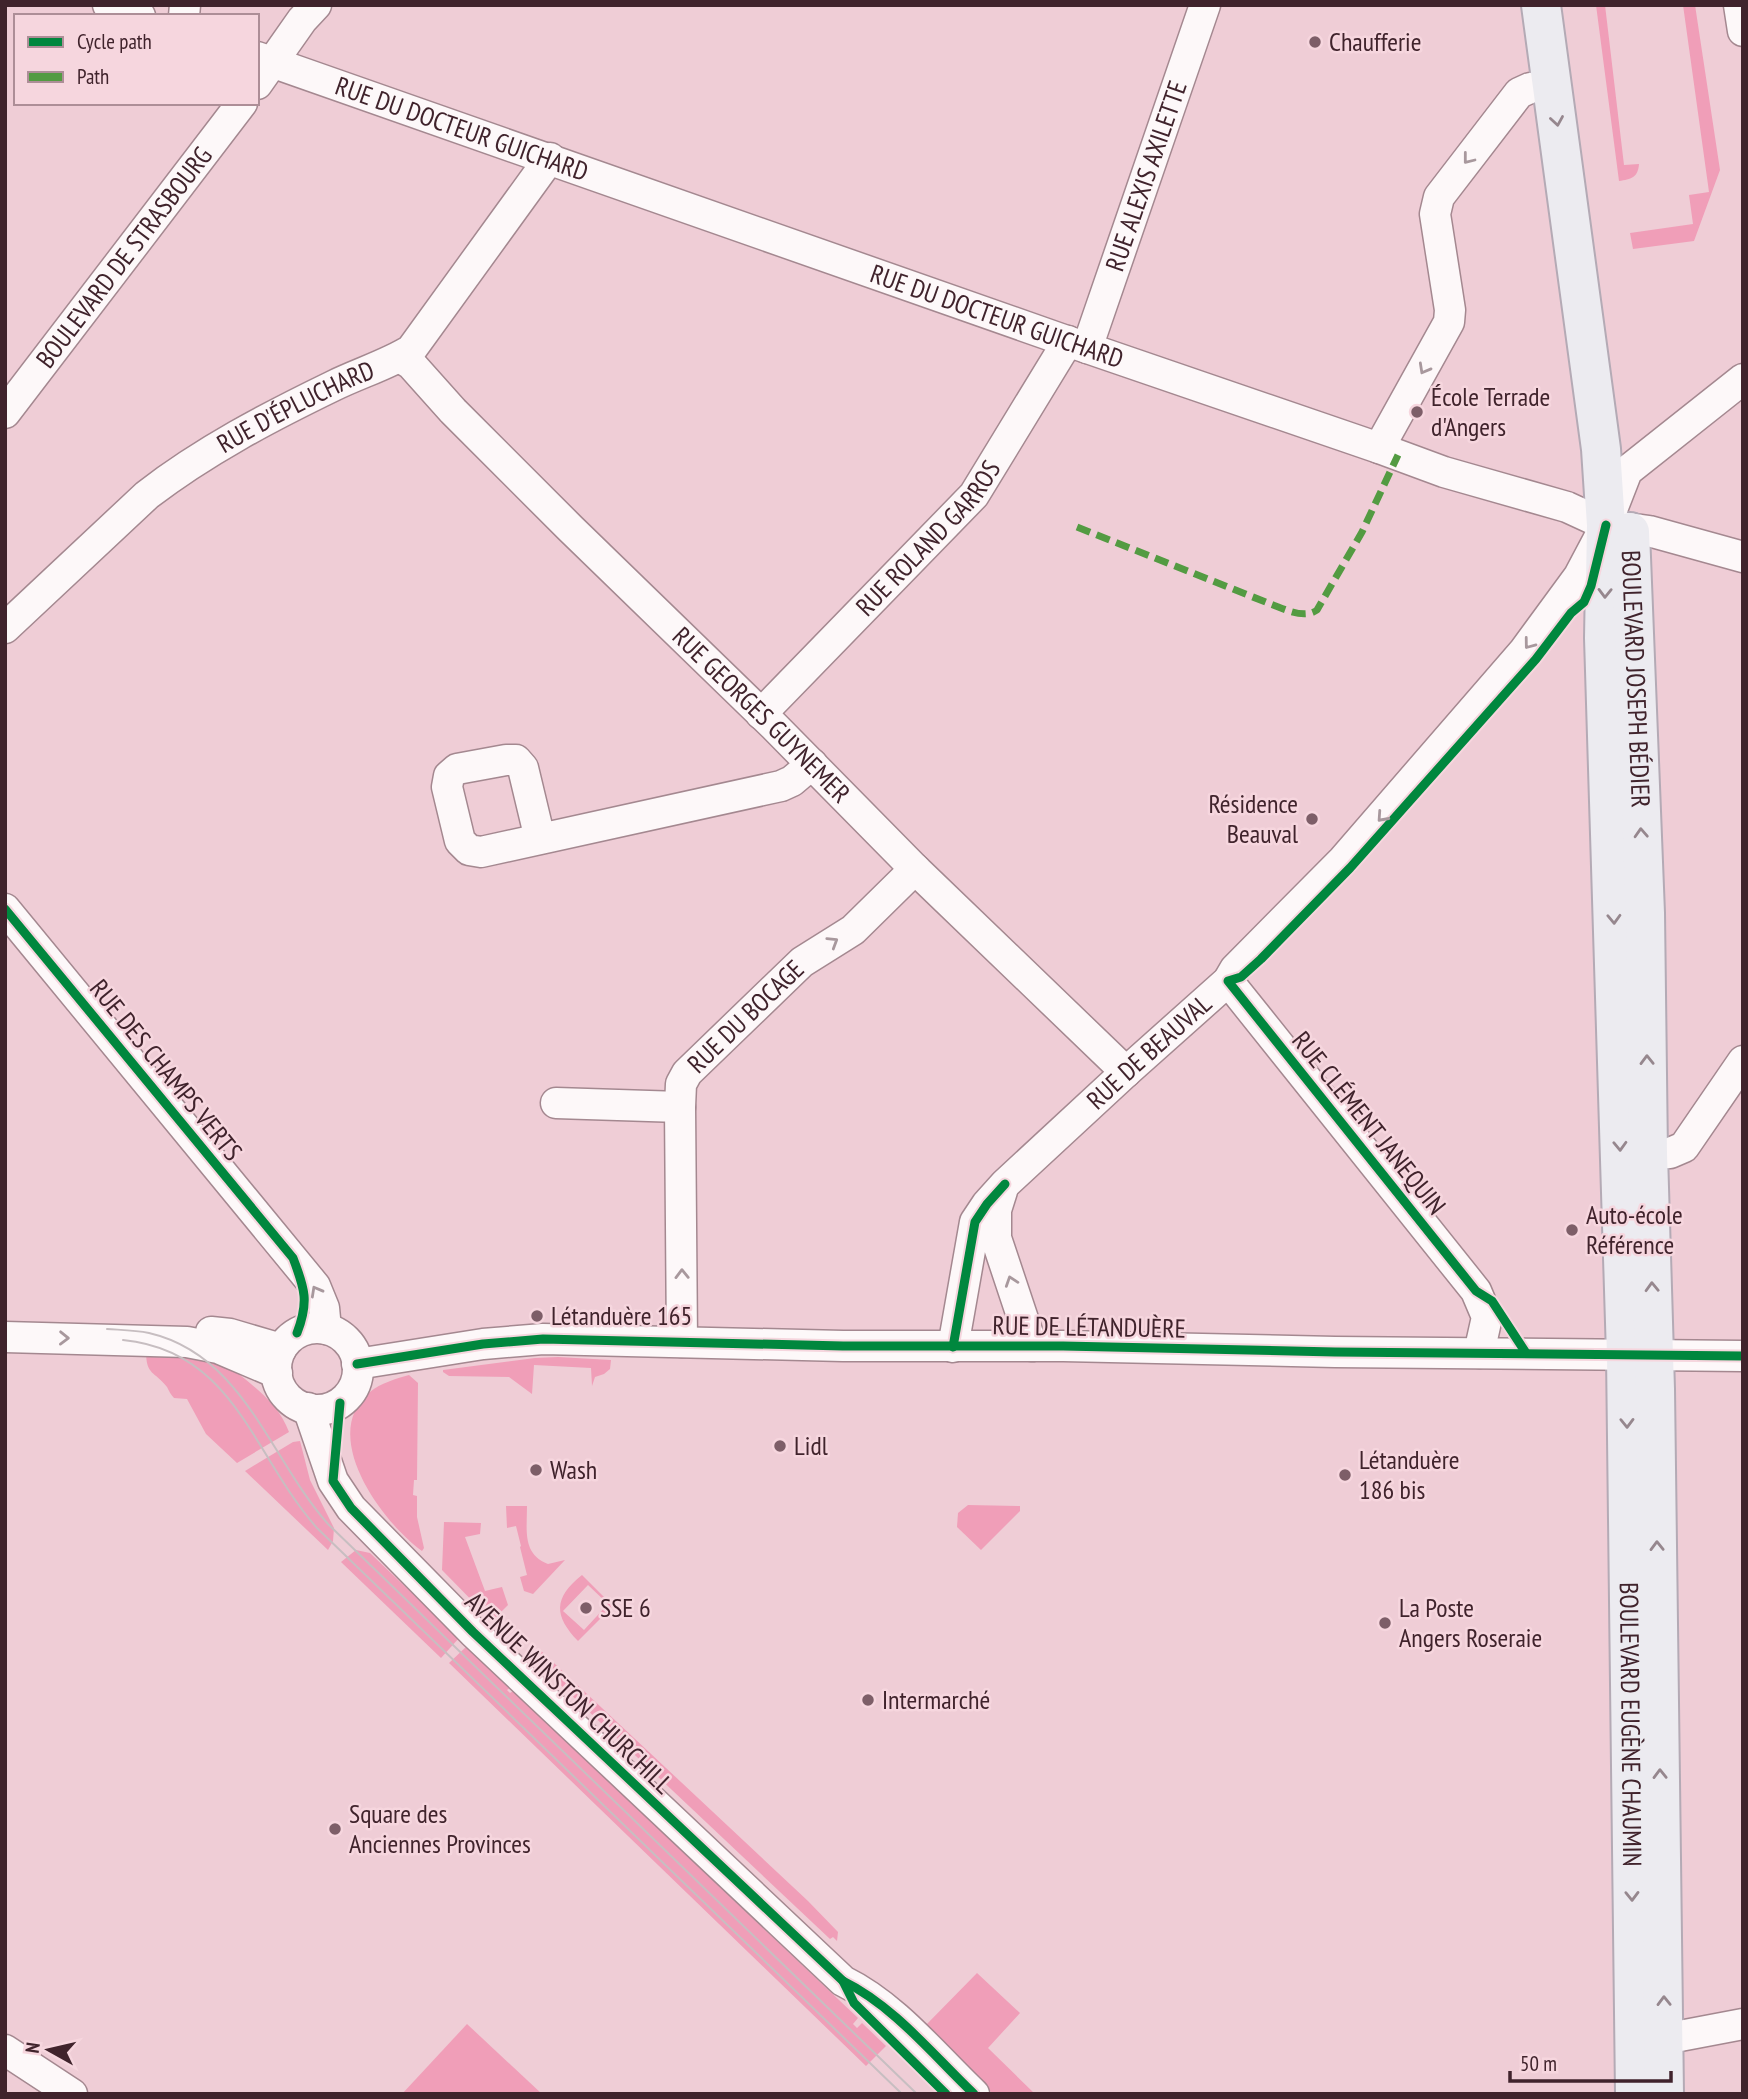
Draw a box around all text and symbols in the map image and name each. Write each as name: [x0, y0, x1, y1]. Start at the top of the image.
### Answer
legend: [14, 14, 259, 105]
place label: Chaufferie: [1329, 25, 1421, 58]
text: Cycle path: [77, 28, 152, 55]
marker: Chaufferie: [1307, 34, 1323, 50]
text: Path: [77, 63, 109, 90]
street label: RUE DU DOCTEUR GUICHARD: [331, 69, 593, 188]
street label: RUE ALEXIS AXILETTE: [1098, 76, 1194, 275]
one-way arrow: [1549, 116, 1564, 127]
street label: BOULEVARD DE STRASBOURG: [29, 140, 219, 374]
one-way arrow: [1463, 151, 1476, 164]
street label: RUE DU DOCTEUR GUICHARD: [866, 257, 1128, 375]
street label: RUE D'ÉPLUCHARD: [211, 353, 379, 460]
one-way arrow: [1419, 361, 1432, 374]
place label: École Terrade d'Angers: [1431, 380, 1550, 443]
marker: École Terrade d'Angers: [1409, 404, 1425, 420]
street label: RUE ROLAND GARROS: [849, 454, 1007, 623]
street label: BOULEVARD JOSEPH BÉDIER: [1615, 549, 1658, 808]
one-way arrow: [1597, 589, 1613, 599]
street label: RUE GEORGES GUYNEMER: [666, 620, 857, 810]
one-way arrow: [1525, 636, 1538, 649]
place label: Résidence Beauval: [1208, 787, 1298, 850]
one-way arrow: [1378, 809, 1390, 822]
marker: Résidence Beauval: [1304, 811, 1320, 827]
one-way arrow: [1634, 827, 1649, 838]
one-way arrow: [1606, 914, 1622, 924]
one-way arrow: [825, 938, 838, 951]
street label: RUE DU BOCAGE: [680, 952, 810, 1080]
street label: RUE DES CHAMPS VERTS: [83, 972, 250, 1167]
street label: RUE DE BEAUVAL: [1080, 987, 1218, 1116]
street label: RUE CLÉMENT JANEQUIN: [1285, 1024, 1453, 1221]
one-way arrow: [1639, 1054, 1655, 1065]
one-way arrow: [1613, 1141, 1628, 1152]
place label: Auto-école Référence: [1586, 1198, 1683, 1261]
marker: Auto-école Référence: [1564, 1222, 1580, 1238]
one-way arrow: [674, 1268, 690, 1279]
one-way arrow: [1005, 1276, 1019, 1288]
one-way arrow: [1645, 1282, 1660, 1293]
one-way arrow: [311, 1286, 324, 1298]
place label: Létanduère 165: [551, 1299, 692, 1332]
marker: Létanduère 165: [529, 1308, 545, 1324]
street label: RUE DE LÉTANDUÈRE: [992, 1308, 1186, 1345]
one-way arrow: [59, 1330, 70, 1345]
one-way arrow: [1619, 1418, 1634, 1429]
place label: Lidl: [794, 1429, 828, 1462]
marker: Lidl: [772, 1438, 788, 1454]
place label: Létanduère 186 bis: [1359, 1443, 1460, 1506]
place label: Wash: [550, 1453, 597, 1486]
marker: Wash: [528, 1462, 544, 1478]
marker: Létanduère 186 bis: [1337, 1467, 1353, 1483]
one-way arrow: [1649, 1540, 1665, 1551]
street label: BOULEVARD EUGÈNE CHAUMIN: [1613, 1582, 1649, 1867]
street label: AVENUE WINSTON CHURCHILL: [459, 1585, 680, 1801]
place label: SSE 6: [600, 1591, 651, 1624]
place label: La Poste Angers Roseraie: [1399, 1591, 1542, 1654]
marker: SSE 6: [578, 1600, 594, 1616]
marker: La Poste Angers Roseraie: [1377, 1615, 1393, 1631]
place label: Intermarché: [882, 1683, 990, 1716]
marker: Intermarché: [860, 1692, 876, 1708]
one-way arrow: [1653, 1768, 1668, 1779]
place label: Square des Anciennes Provinces: [349, 1797, 531, 1860]
marker: Square des Anciennes Provinces: [327, 1821, 343, 1837]
one-way arrow: [1624, 1891, 1640, 1901]
one-way arrow: [1656, 1995, 1672, 2006]
north arrow: [14, 2015, 84, 2085]
scale bar: [1510, 2039, 1671, 2084]
text: N: [20, 2041, 45, 2054]
text: 50 m: [1520, 2050, 1557, 2077]

